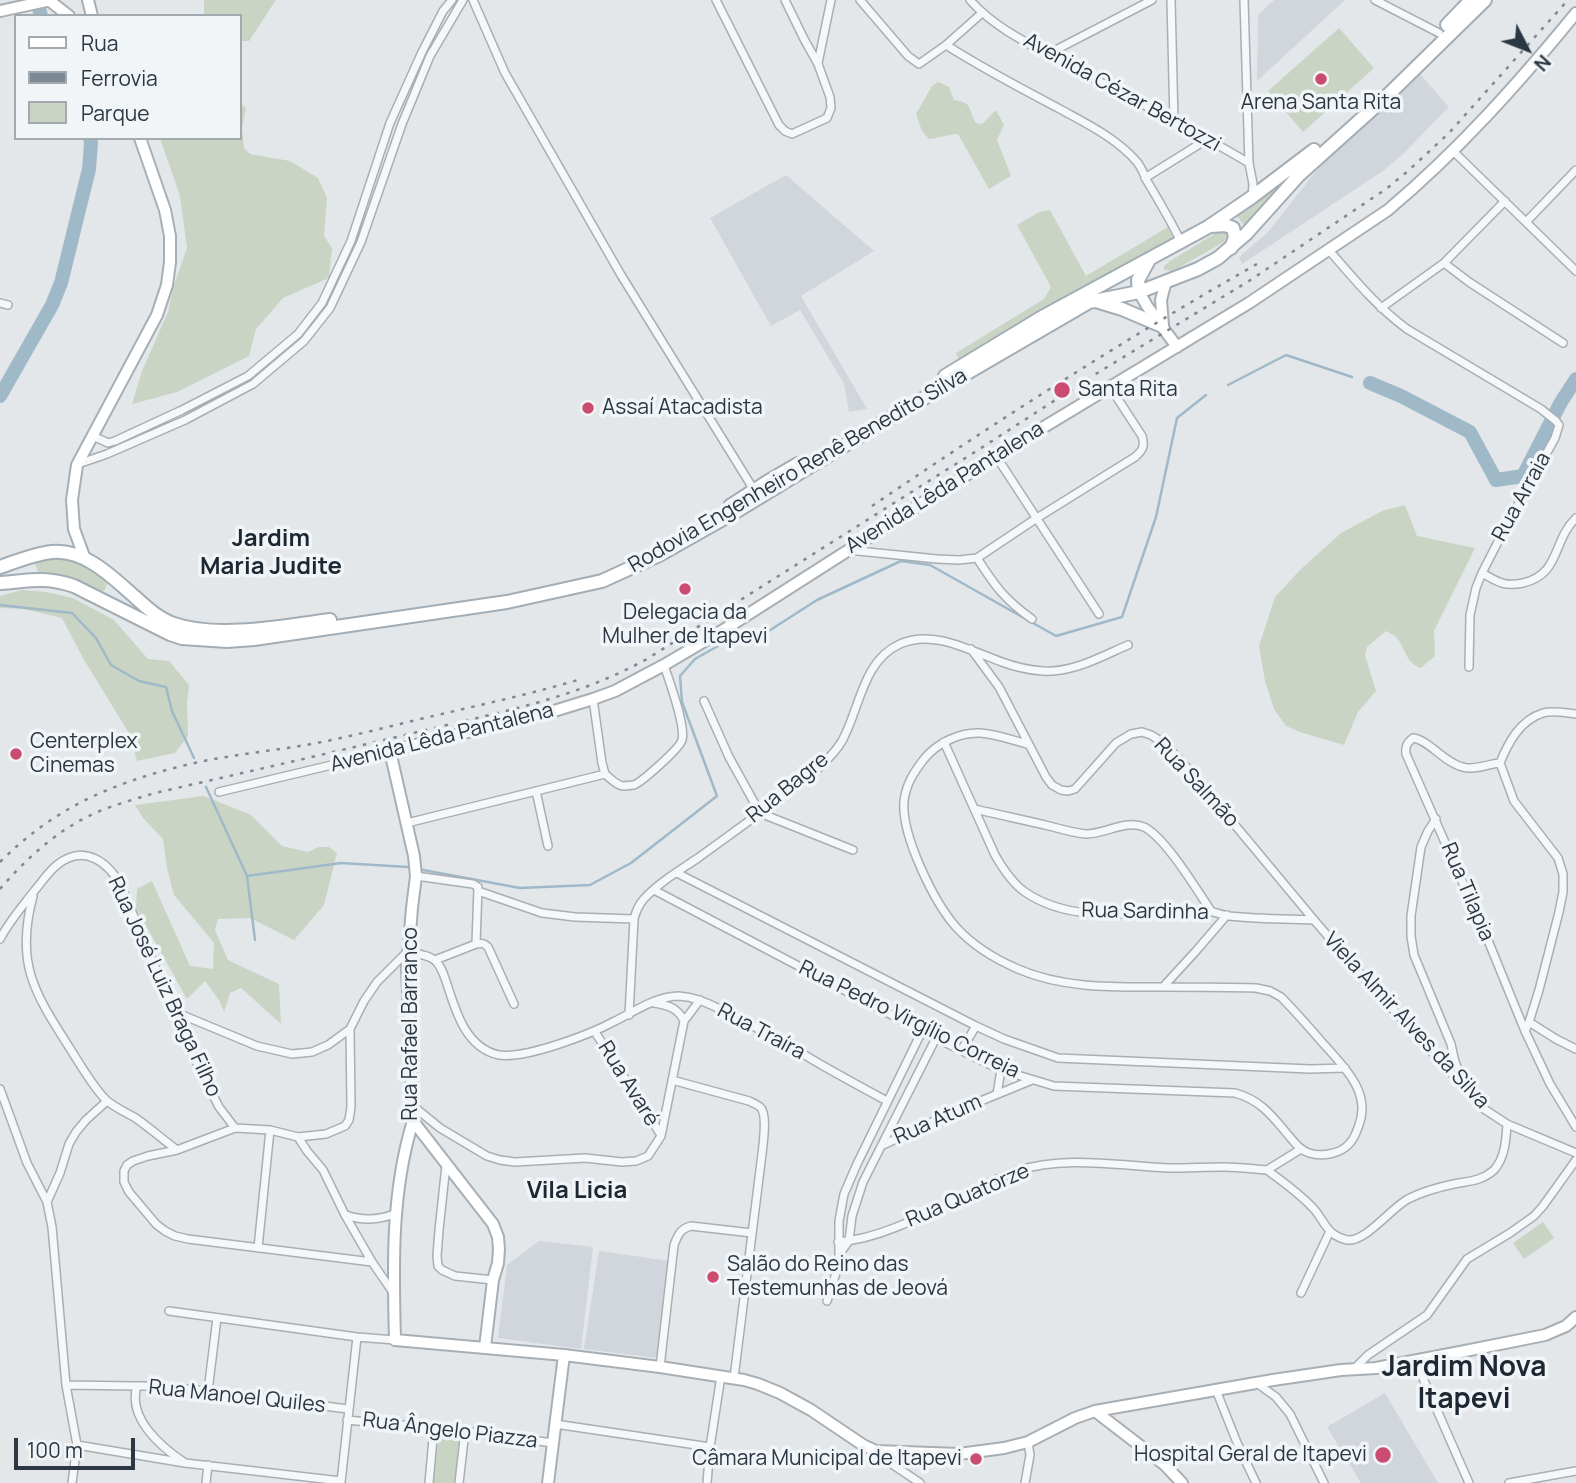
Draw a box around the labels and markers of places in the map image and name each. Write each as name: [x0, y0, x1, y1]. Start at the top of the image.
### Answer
marker: Arena Santa Rita: [1313, 71, 1329, 87]
place label: Arena Santa Rita: [1241, 90, 1401, 116]
place label: Santa Rita: [1078, 377, 1178, 403]
marker: Santa Rita: [1052, 380, 1072, 400]
place label: Assaí Atacadista: [602, 395, 763, 421]
marker: Assaí Atacadista: [580, 400, 596, 416]
marker: Delegacia da Mulher de Itapevi: [677, 581, 693, 597]
place label: Delegacia da Mulher de Itapevi: [602, 600, 768, 650]
place label: Centerplex Cinemas: [30, 729, 138, 779]
marker: Centerplex Cinemas: [8, 746, 24, 762]
place label: Salão do Reino das Testemunhas de Jeová: [727, 1252, 948, 1302]
marker: Salão do Reino das Testemunhas de Jeová: [705, 1269, 721, 1285]
place label: Hospital Geral de Itapevi: [1134, 1442, 1367, 1468]
marker: Hospital Geral de Itapevi: [1373, 1445, 1393, 1465]
place label: Câmara Municipal de Itapevi: [692, 1446, 962, 1472]
marker: Câmara Municipal de Itapevi: [968, 1451, 984, 1467]

